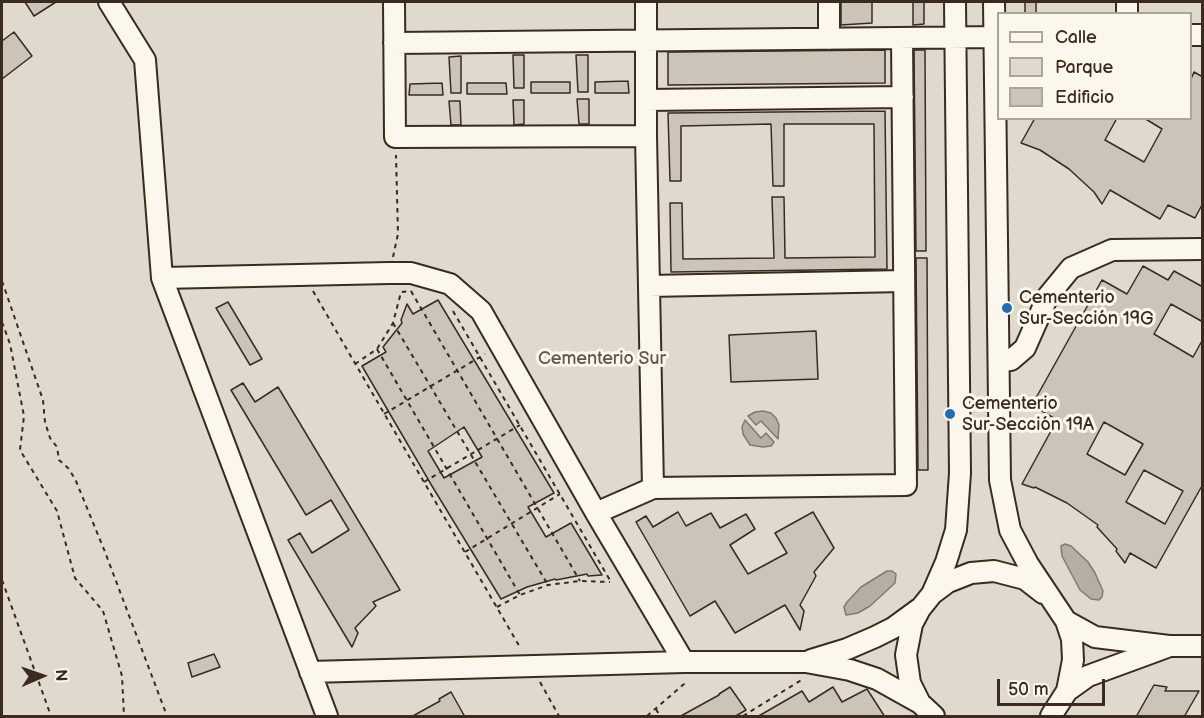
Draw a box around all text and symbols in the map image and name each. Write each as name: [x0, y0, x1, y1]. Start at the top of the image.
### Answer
legend: [997, 12, 1192, 120]
text: Calle: [1055, 27, 1097, 48]
text: Parque: [1055, 57, 1113, 78]
text: Edificio: [1055, 87, 1114, 108]
place label: Cementerio Sur-Sección 19G: [1019, 287, 1154, 330]
marker: Cementerio Sur-Sección 19G: [1000, 301, 1014, 315]
park label: Cementerio Sur: [538, 348, 666, 370]
place label: Cementerio Sur-Sección 19A: [962, 393, 1094, 436]
marker: Cementerio Sur-Sección 19A: [943, 407, 957, 421]
north arrow: [12, 646, 72, 706]
scale bar: [1000, 667, 1108, 705]
text: N: [51, 669, 70, 682]
text: 50 m: [1008, 679, 1049, 700]

